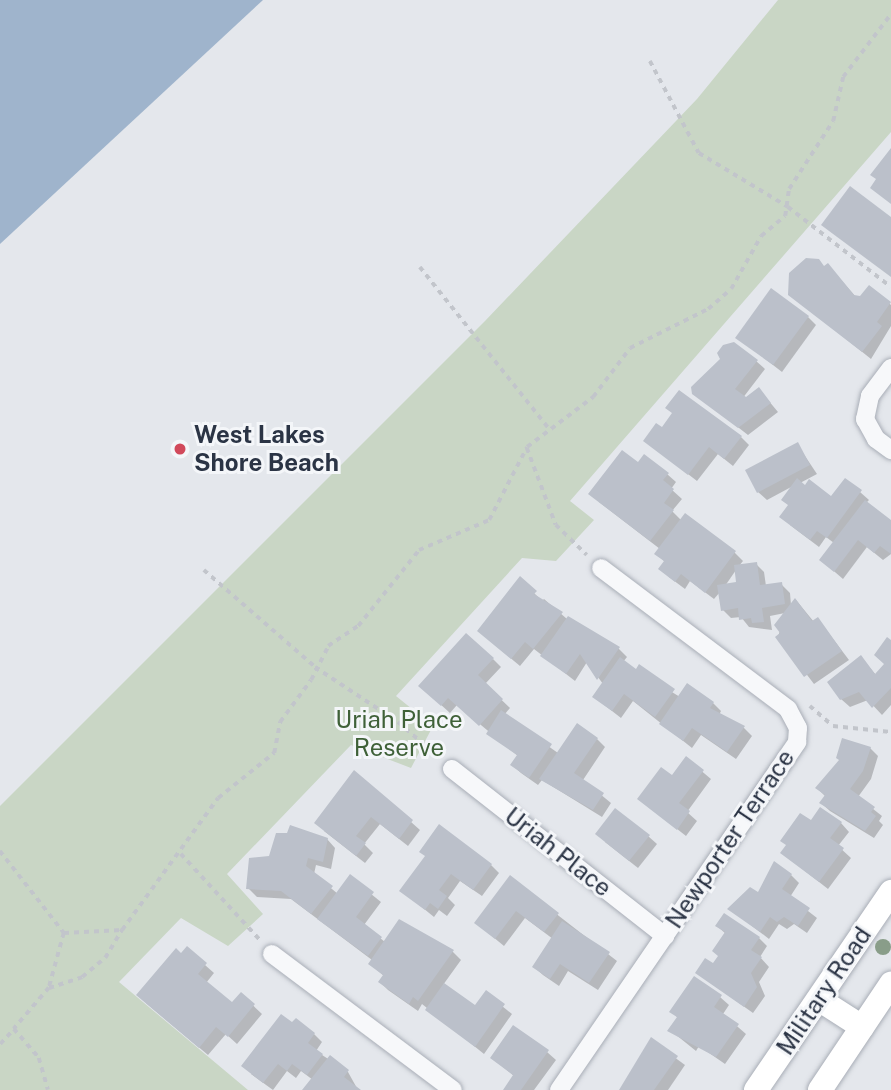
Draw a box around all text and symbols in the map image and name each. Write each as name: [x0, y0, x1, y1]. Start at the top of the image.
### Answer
place label: West Lakes Shore Beach: [194, 421, 339, 477]
marker: West Lakes Shore Beach: [172, 441, 188, 457]
park label: Uriah Place Reserve: [335, 706, 463, 762]
street label: Newporter Terrace: [660, 744, 800, 934]
street label: Uriah Place: [499, 801, 617, 903]
street label: Military Road: [771, 922, 877, 1060]

